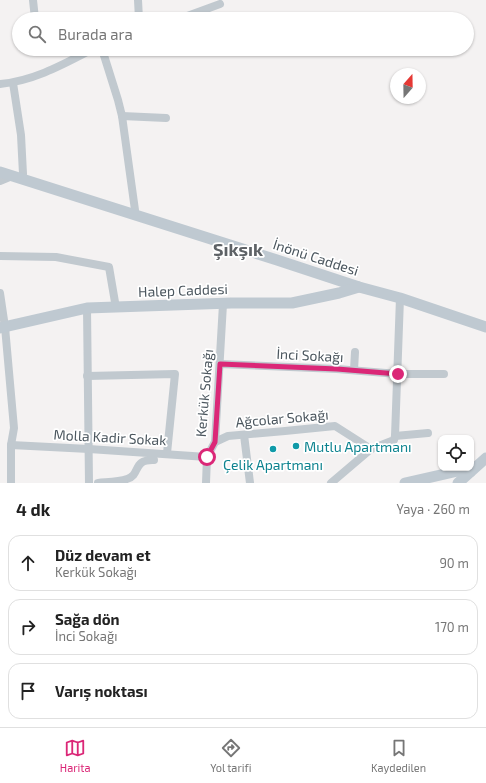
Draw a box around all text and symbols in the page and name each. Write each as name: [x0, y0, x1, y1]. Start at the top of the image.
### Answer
search box: [12, 12, 474, 56]
icon: search: [26, 23, 48, 45]
text: Burada ara: [58, 25, 133, 43]
north arrow: [390, 68, 426, 104]
street label: İnönü Caddesi: [271, 235, 361, 279]
district label: Şıkşık: [213, 238, 263, 261]
street label: Halep Caddesi: [138, 280, 228, 300]
street label: İnci Sokağı: [276, 345, 344, 365]
street label: Kerkük Sokağı: [192, 348, 216, 438]
route end: [389, 365, 407, 383]
street label: Ağcolar Sokağı: [235, 405, 329, 431]
street label: Molla Kadir Sokak: [53, 426, 167, 448]
map controls: [438, 435, 474, 471]
button: locate: [438, 435, 474, 471]
place label: Mutlu Apartmanı: [304, 438, 412, 455]
marker: Mutlu Apartmanı: [291, 441, 301, 451]
marker: Çelik Apartmanı: [268, 444, 278, 454]
route start: [198, 448, 216, 466]
place label: Çelik Apartmanı: [223, 456, 323, 474]
text: 4 dk: [16, 499, 50, 519]
text: Yaya · 260 m: [397, 501, 470, 517]
text: Düz devam et: [55, 546, 151, 564]
icon: ahead: [17, 552, 39, 574]
text: 90 m: [439, 555, 469, 571]
text: Kerkük Sokağı: [55, 564, 137, 580]
text: Sağa dön: [55, 610, 120, 628]
icon: right: [17, 616, 39, 638]
text: 170 m: [435, 619, 469, 635]
text: İnci Sokağı: [55, 628, 117, 644]
icon: arrive: [17, 680, 39, 702]
text: Varış noktası: [55, 682, 148, 700]
tab: Harita: [60, 737, 91, 774]
tab: Yol tarifi: [210, 737, 251, 774]
tab: Kaydedilen: [371, 737, 426, 774]

